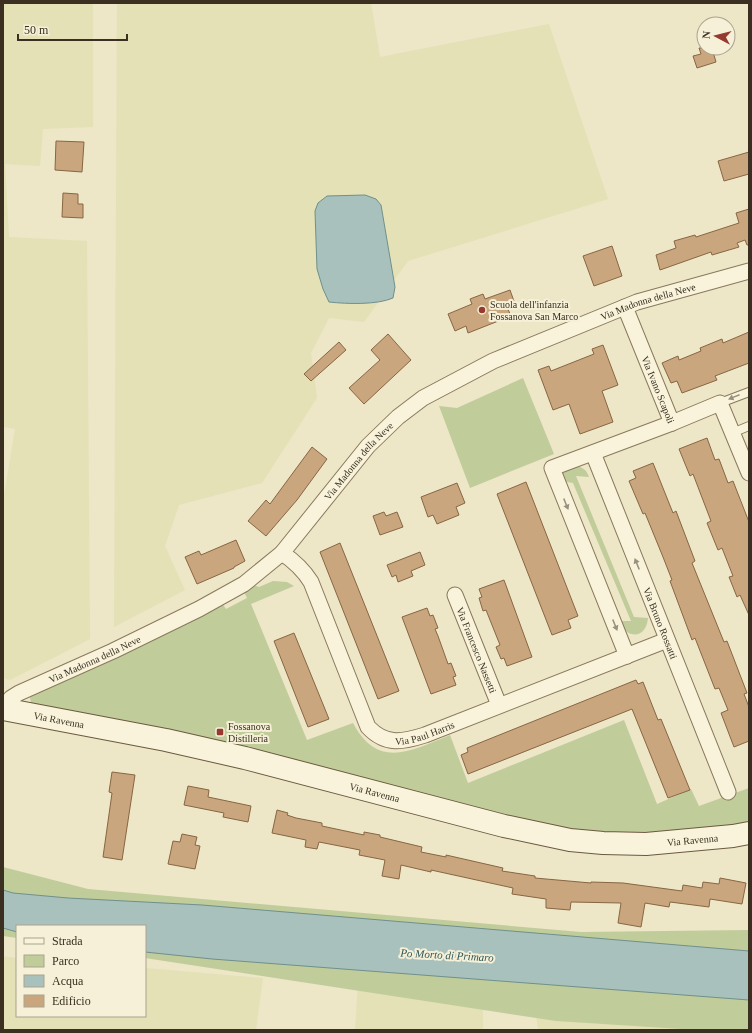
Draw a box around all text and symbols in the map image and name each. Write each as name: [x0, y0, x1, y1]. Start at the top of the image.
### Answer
scale bar: [18, 16, 127, 42]
north arrow: [696, 16, 736, 56]
text: 50 m: [24, 23, 49, 37]
text: N: [700, 30, 713, 39]
street label: Via Madonna della Neve: [599, 281, 697, 322]
place label: Scuola dell'infanzia Fossanova San Marco: [490, 299, 578, 322]
marker: Scuola dell'infanzia Fossanova San Marco: [477, 305, 487, 315]
street label: Via Ivano Scapoli: [639, 354, 677, 425]
one-way arrow: [728, 395, 740, 401]
street label: Via Madonna della Neve: [322, 420, 396, 502]
one-way arrow: [564, 499, 570, 511]
one-way arrow: [634, 558, 640, 570]
street label: Via Bruno Rossatti: [641, 586, 680, 661]
street label: Via Francesco Nassetti: [454, 605, 499, 695]
one-way arrow: [612, 620, 618, 632]
street label: Via Madonna della Neve: [47, 633, 143, 685]
street label: Via Ravenna: [33, 710, 86, 730]
street label: Via Paul Harris: [395, 719, 456, 747]
place label: Fossanova Distilleria: [228, 721, 271, 744]
marker: Fossanova Distilleria: [215, 727, 225, 737]
street label: Via Ravenna: [348, 781, 401, 805]
street label: Via Ravenna: [666, 832, 719, 848]
legend: [16, 925, 146, 1017]
text: Strada: [52, 934, 83, 948]
water label: Po Morto di Primaro: [399, 947, 494, 963]
text: Parco: [52, 954, 79, 968]
text: Acqua: [52, 974, 84, 988]
text: Edificio: [52, 994, 91, 1008]

